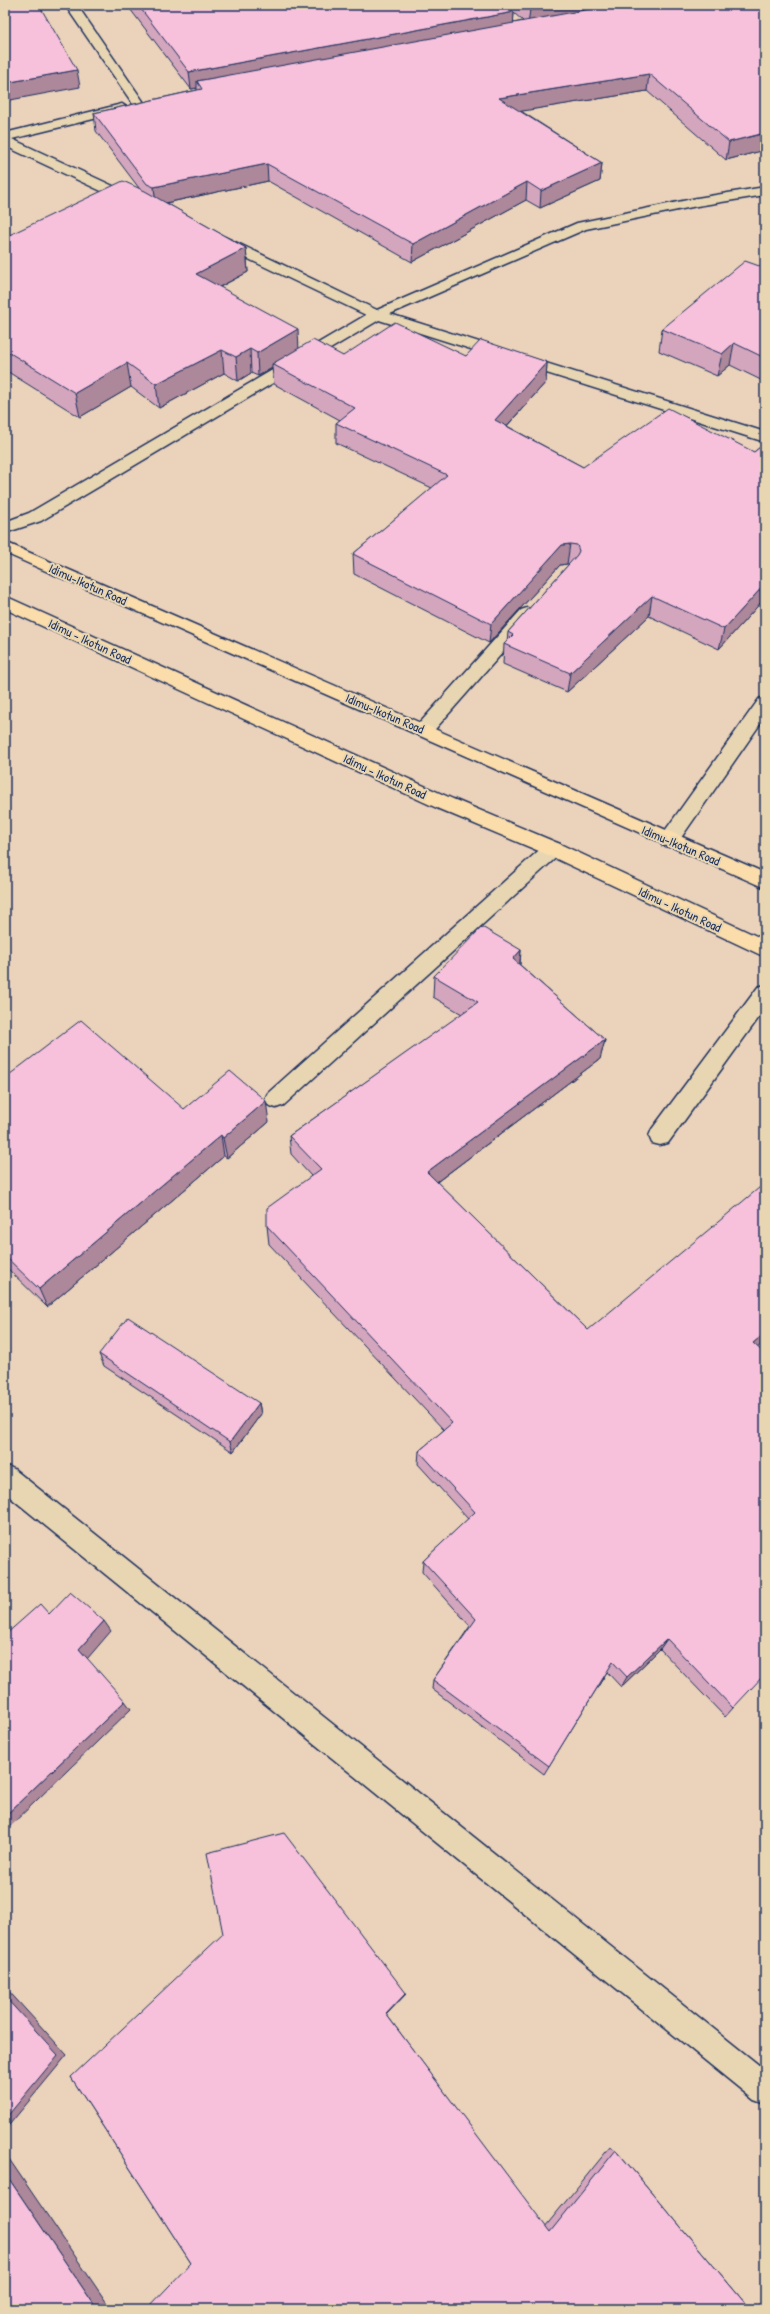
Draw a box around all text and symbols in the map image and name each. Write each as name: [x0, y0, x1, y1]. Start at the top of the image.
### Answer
street label: Idimu-Ikotun Road: [46, 559, 130, 609]
street label: Idimu - Ikotun Road: [45, 614, 135, 668]
street label: Idimu-Ikotun Road: [343, 688, 427, 738]
street label: Idimu - Ikotun Road: [340, 749, 430, 803]
street label: Idimu-Ikotun Road: [639, 820, 723, 870]
street label: Idimu - Ikotun Road: [635, 882, 725, 936]

